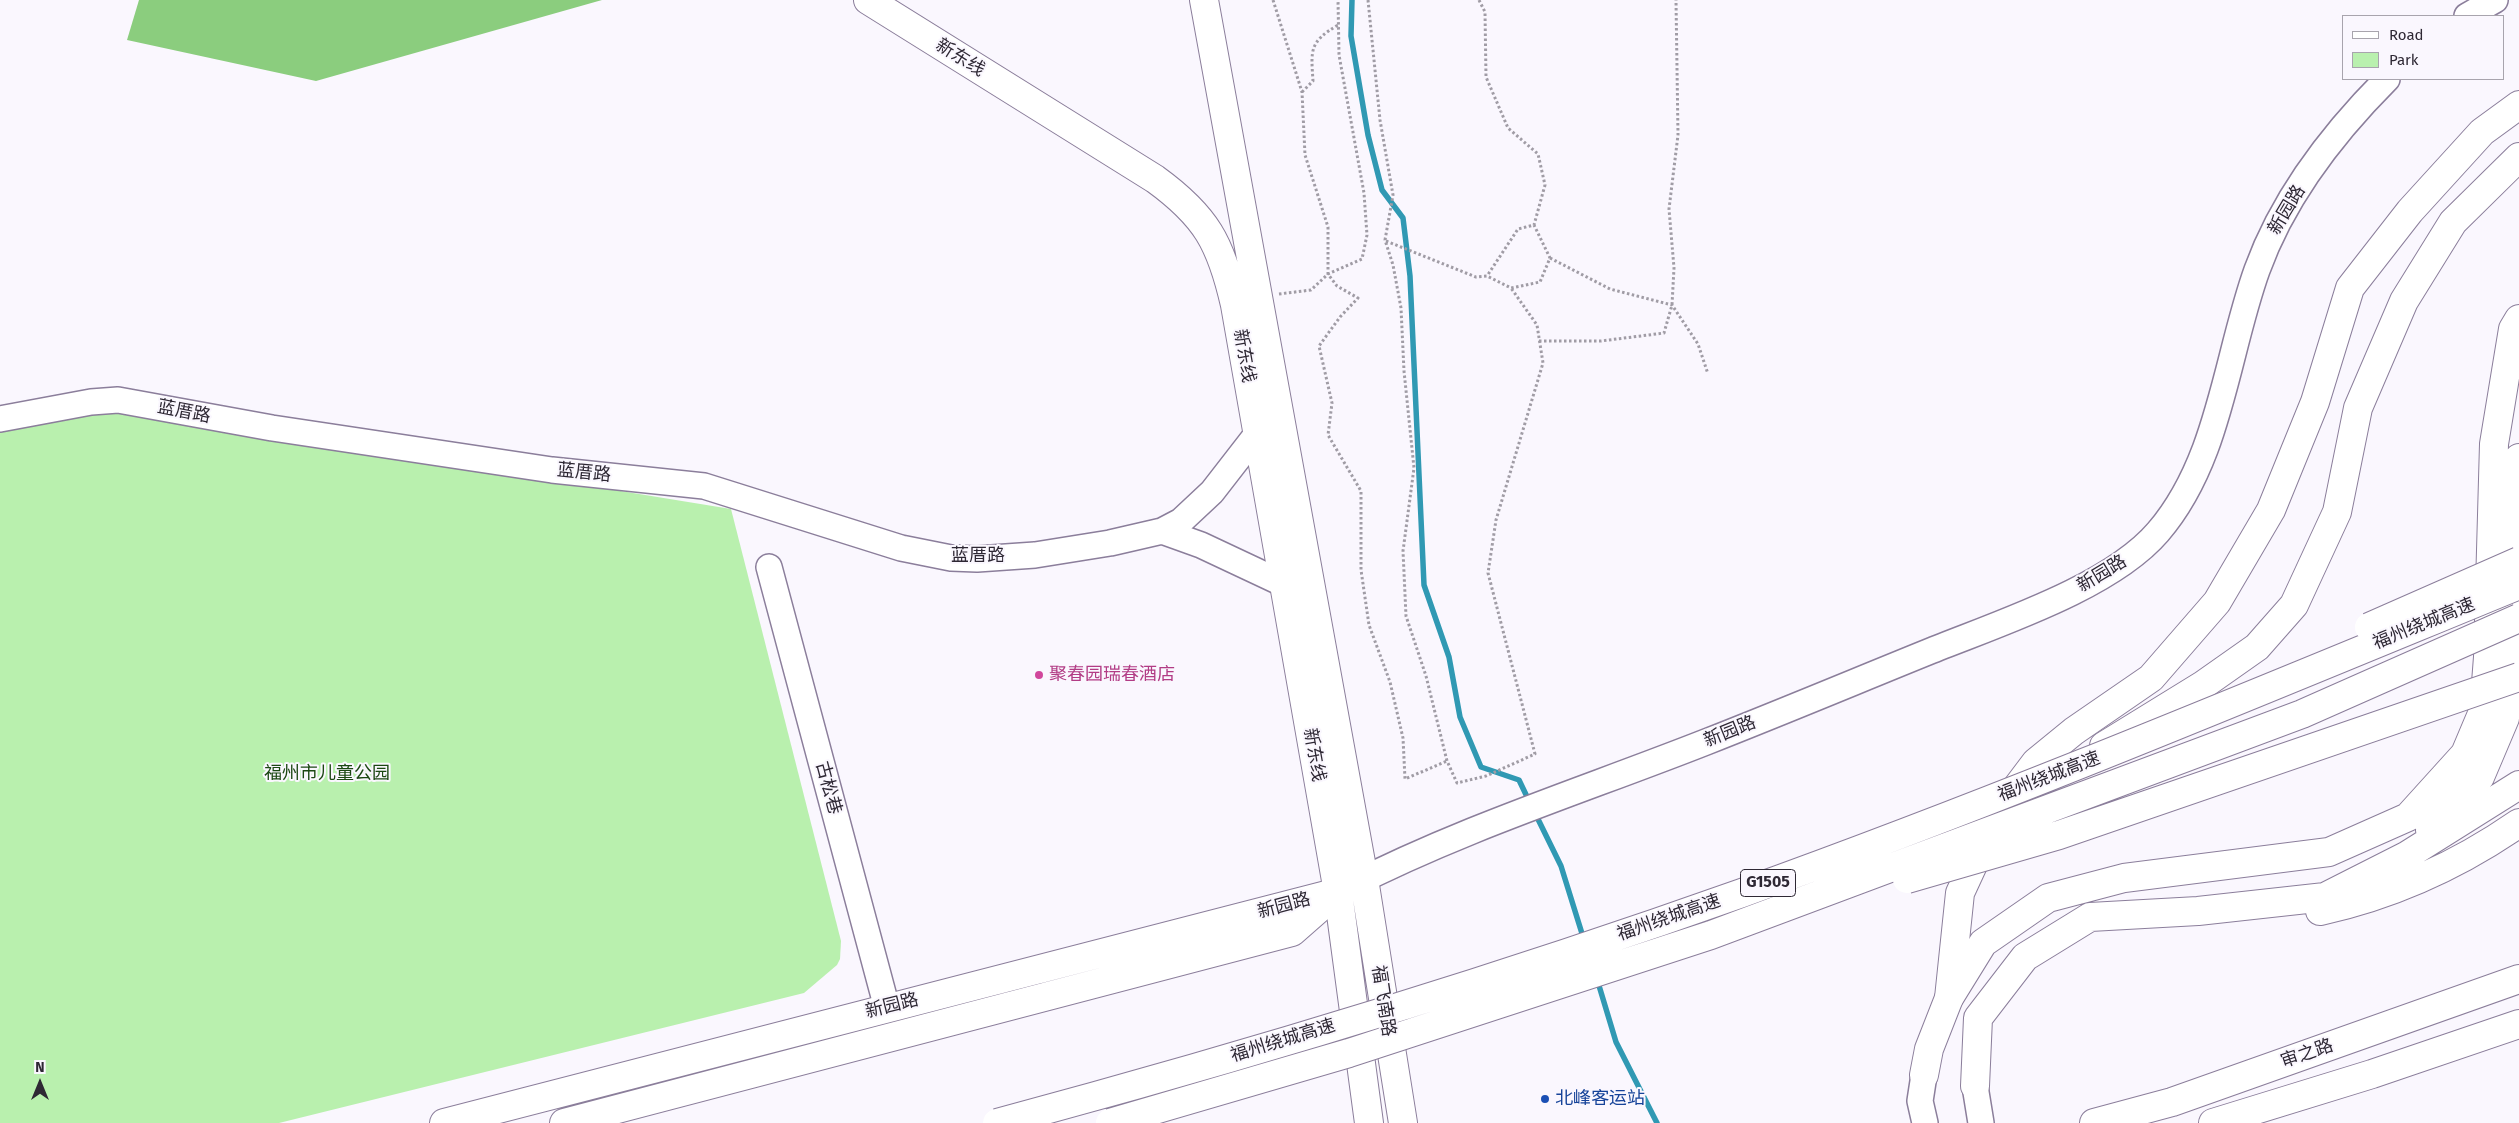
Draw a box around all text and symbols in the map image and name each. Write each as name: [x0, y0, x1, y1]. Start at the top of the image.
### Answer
legend: [2342, 15, 2504, 80]
text: Road: [2389, 26, 2424, 44]
street label: 新东线: [931, 35, 989, 81]
text: Park: [2389, 51, 2419, 69]
street label: 新园路: [2264, 181, 2310, 239]
street label: 新东线: [1229, 328, 1259, 384]
street label: 蓝厝路: [155, 396, 213, 428]
street label: 蓝厝路: [556, 459, 612, 487]
street label: 蓝厝路: [951, 545, 1005, 567]
street label: 新园路: [2073, 551, 2131, 597]
street label: 福州绕城高速: [2370, 594, 2478, 654]
place label: 聚春园瑞春酒店: [1049, 664, 1175, 686]
marker: 聚春园瑞春酒店: [1033, 669, 1045, 681]
street label: 新园路: [1701, 712, 1759, 752]
street label: 新东线: [1299, 727, 1329, 783]
street label: 福州绕城高速: [1995, 748, 2103, 806]
street label: 古松巷: [811, 759, 845, 817]
park label: 福州市儿童公园: [264, 763, 390, 785]
road number: G1505: [1740, 870, 1796, 896]
street label: 新园路: [1255, 889, 1313, 923]
street label: 福州绕城高速: [1614, 890, 1724, 946]
street label: 福飞南路: [1367, 964, 1399, 1038]
street label: 新园路: [863, 989, 921, 1023]
street label: 福州绕城高速: [1228, 1015, 1338, 1067]
street label: 审之路: [2278, 1035, 2336, 1073]
north arrow: [15, 1058, 65, 1108]
text: N: [35, 1059, 45, 1076]
place label: 北峰客运站: [1555, 1088, 1645, 1110]
marker: 北峰客运站: [1539, 1093, 1551, 1105]

